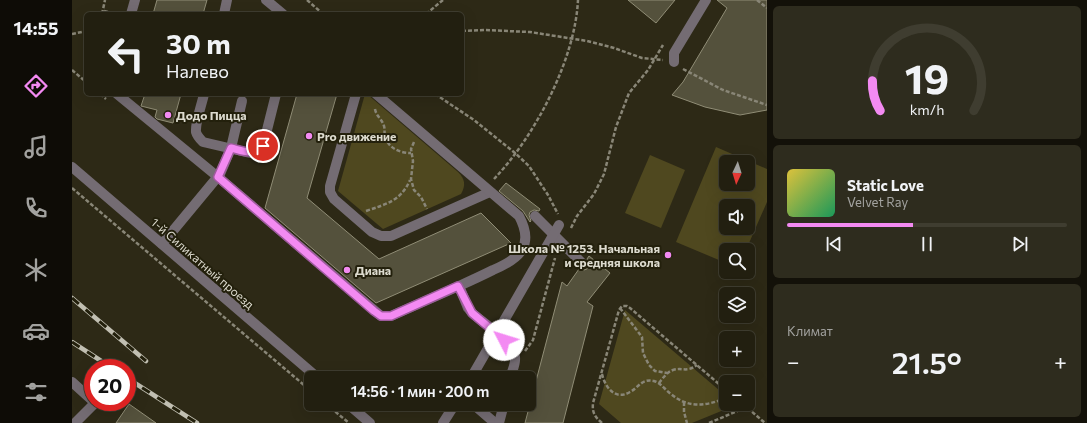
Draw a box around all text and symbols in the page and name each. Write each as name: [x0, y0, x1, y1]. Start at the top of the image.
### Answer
text: 14:55: [14, 17, 58, 39]
text: 30 m: [166, 26, 231, 60]
icon: left: [100, 28, 152, 80]
text: 19: [905, 51, 949, 102]
text: Налево: [166, 60, 229, 82]
icon: directions: [22, 72, 50, 100]
text: km/h: [910, 99, 944, 117]
place label: Додо Пицца: [176, 108, 246, 122]
marker: Додо Пицца: [163, 110, 173, 120]
pin: [246, 129, 280, 163]
place label: Pro движение: [317, 129, 396, 143]
marker: Pro движение: [304, 131, 314, 141]
icon: music: [22, 133, 50, 161]
icon: arrive: [252, 135, 274, 157]
north arrow: [719, 155, 755, 191]
map controls: [719, 155, 755, 411]
text: Static Love: [847, 176, 924, 194]
icon: phone: [22, 194, 50, 222]
text: Velvet Ray: [847, 194, 908, 210]
button: sound: [719, 199, 755, 235]
street label: 1-й Силикатный проезд: [149, 215, 257, 311]
icon: previous: [823, 233, 845, 255]
icon: pause: [916, 233, 938, 255]
icon: next: [1009, 233, 1031, 255]
place label: Школа № 1253. Начальная и средняя школа: [508, 241, 660, 269]
button: search: [719, 243, 755, 279]
marker: Школа № 1253. Начальная и средняя школа: [663, 250, 673, 260]
icon: climate: [22, 256, 50, 284]
place label: Диана: [355, 263, 391, 277]
marker: Диана: [342, 265, 352, 275]
button: layers: [719, 287, 755, 323]
icon: car: [22, 317, 50, 345]
position arrow: [483, 319, 525, 361]
text: Климат: [787, 323, 833, 339]
button: +: [719, 331, 755, 367]
text: 21.5°: [892, 343, 962, 380]
text: −: [787, 348, 800, 375]
text: +: [1054, 348, 1067, 375]
speed limit sign: 20: [84, 359, 136, 411]
button: −: [719, 375, 755, 411]
icon: filters: [22, 378, 50, 406]
text: 14:56 · 1 мин · 200 m: [351, 382, 489, 400]

